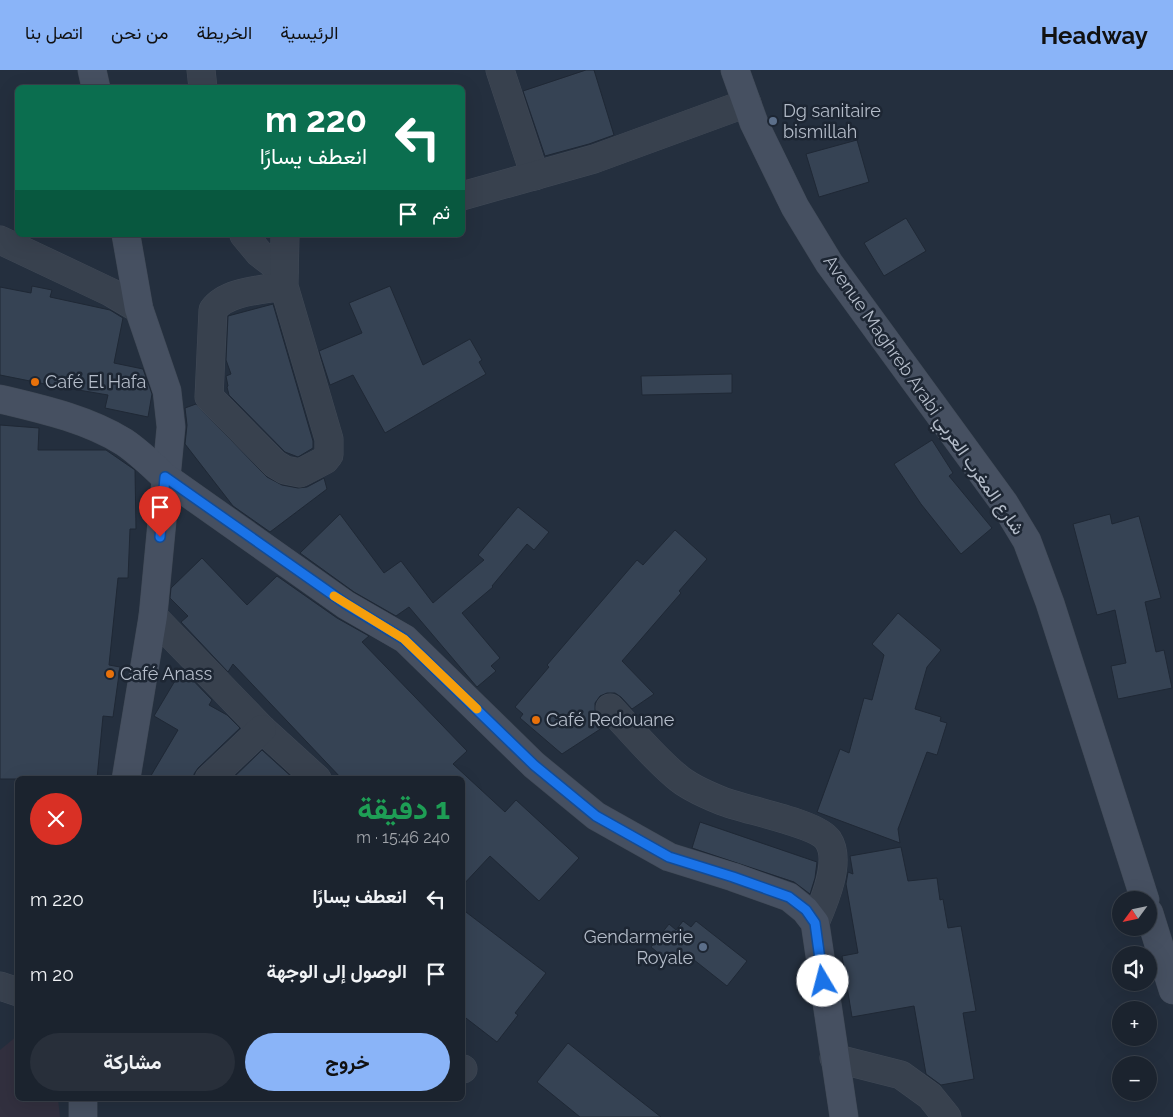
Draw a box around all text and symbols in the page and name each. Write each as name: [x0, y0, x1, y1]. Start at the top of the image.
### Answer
text: Headway: [1040, 21, 1148, 50]
text: اتصل بنا: [25, 22, 83, 43]
text: من نحن: [111, 22, 168, 43]
text: الخريطة: [196, 22, 252, 43]
text: الرئيسية: [280, 22, 338, 43]
text: 220 m: [265, 99, 367, 140]
place label: Dg sanitaire bismillah: [783, 100, 881, 142]
icon: left: [385, 105, 450, 170]
marker: Dg sanitaire bismillah: [767, 115, 779, 127]
text: انعطف يسارًا: [260, 143, 367, 169]
icon: arrive: [394, 200, 422, 228]
text: ثم: [432, 201, 450, 223]
street label: Avenue Maghreb Arabi شارع المغرب العربي: [815, 251, 1029, 541]
place label: Café El Hafa: [45, 371, 146, 392]
marker: Café El Hafa: [29, 376, 41, 388]
pin: [139, 486, 181, 537]
icon: arrive: [146, 493, 174, 521]
place label: Café Anass: [120, 663, 212, 684]
marker: Café Anass: [104, 668, 116, 680]
place label: Café Redouane: [546, 709, 675, 730]
marker: Café Redouane: [530, 714, 542, 726]
text: 1 دقيقة: [357, 791, 450, 826]
button: close: [30, 793, 82, 845]
text: 240 m · 15:46: [356, 828, 450, 847]
text: انعطف يسارًا: [313, 885, 407, 907]
icon: left: [422, 885, 450, 913]
text: 220 m: [30, 888, 84, 910]
north arrow: [1112, 891, 1158, 936]
map controls: [1112, 891, 1157, 1101]
place label: Gendarmerie Royale: [584, 926, 693, 968]
marker: Gendarmerie Royale: [697, 941, 709, 953]
button: sound: [1112, 946, 1157, 991]
position arrow: [796, 954, 848, 1006]
text: الوصول إلى الوجهة: [267, 960, 407, 982]
icon: arrive: [422, 960, 450, 988]
text: 20 m: [30, 963, 74, 985]
button: +: [1112, 1001, 1157, 1046]
button: مشاركة: [30, 1033, 235, 1091]
button: خروج: [245, 1033, 450, 1091]
button: −: [1112, 1056, 1157, 1101]

